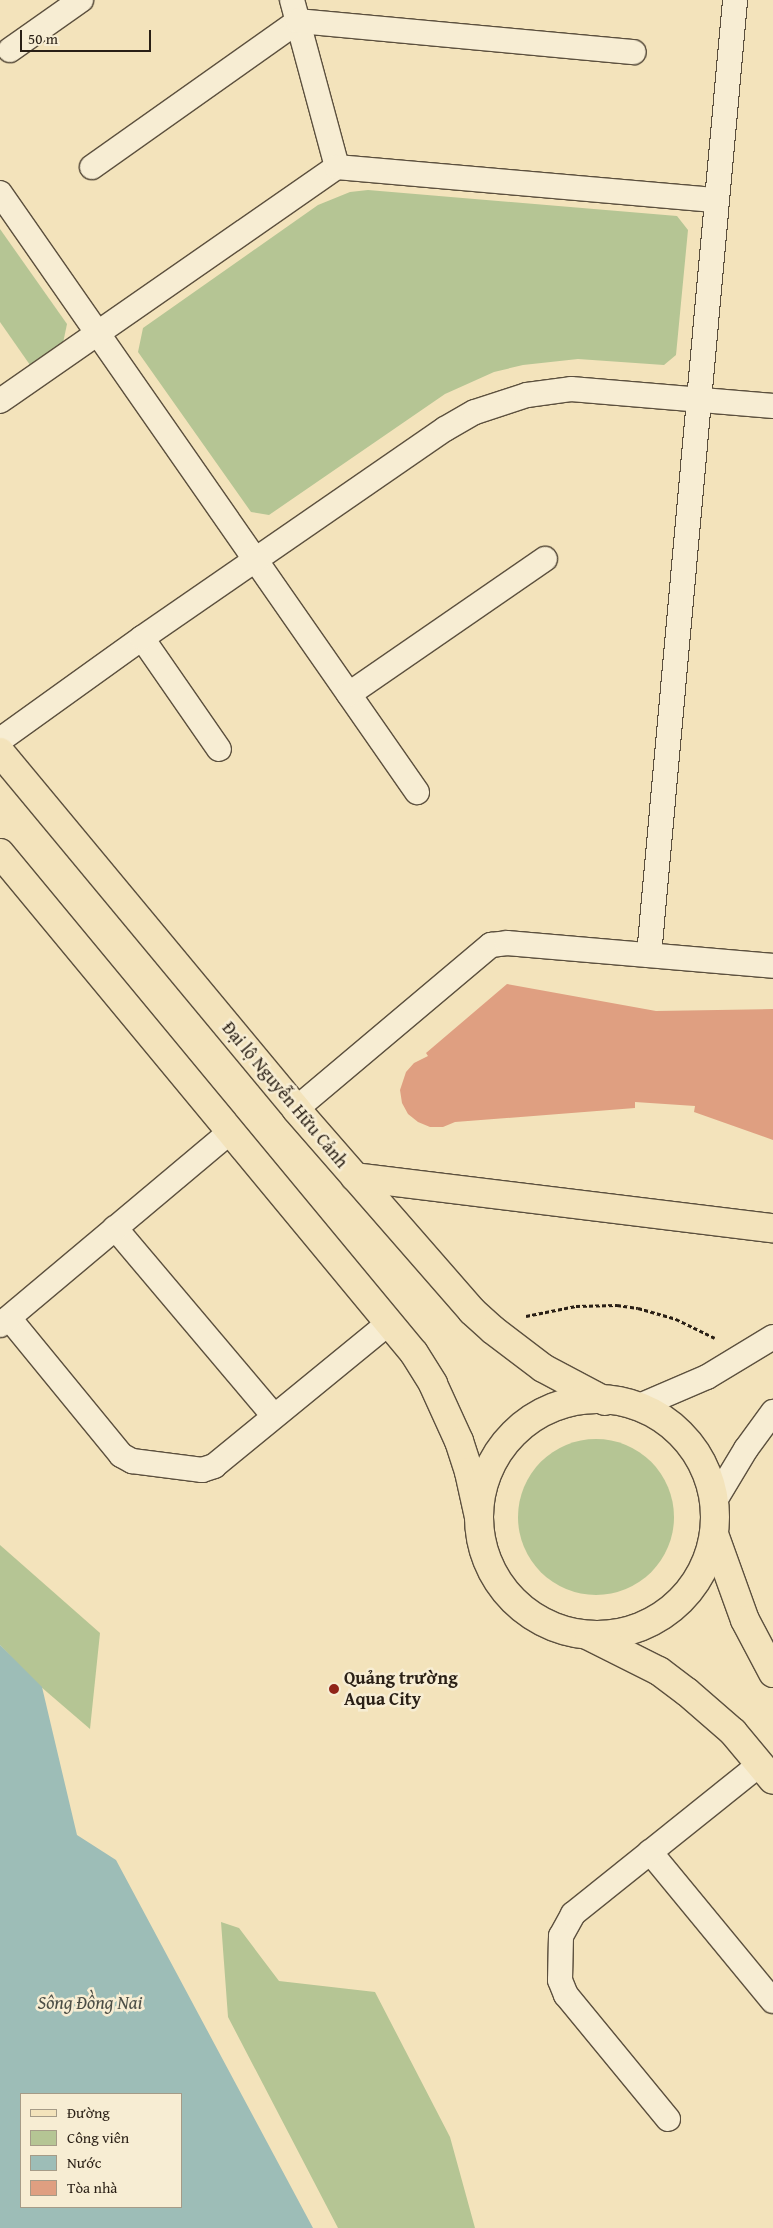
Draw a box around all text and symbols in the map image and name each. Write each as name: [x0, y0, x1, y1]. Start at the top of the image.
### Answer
scale bar: [22, 20, 154, 52]
text: 50 m: [28, 28, 58, 49]
street label: Đại lộ Nguyễn Hữu Cảnh: [218, 1018, 352, 1172]
place label: Quảng trường Aqua City: [344, 1668, 458, 1710]
marker: Quảng trường Aqua City: [328, 1683, 340, 1695]
water label: Sông Đồng Nai: [38, 1992, 142, 2014]
legend: [20, 2093, 182, 2208]
text: Đường: [67, 2102, 110, 2123]
text: Công viên: [67, 2127, 129, 2148]
text: Nước: [67, 2152, 101, 2173]
text: Tòa nhà: [67, 2177, 117, 2198]

